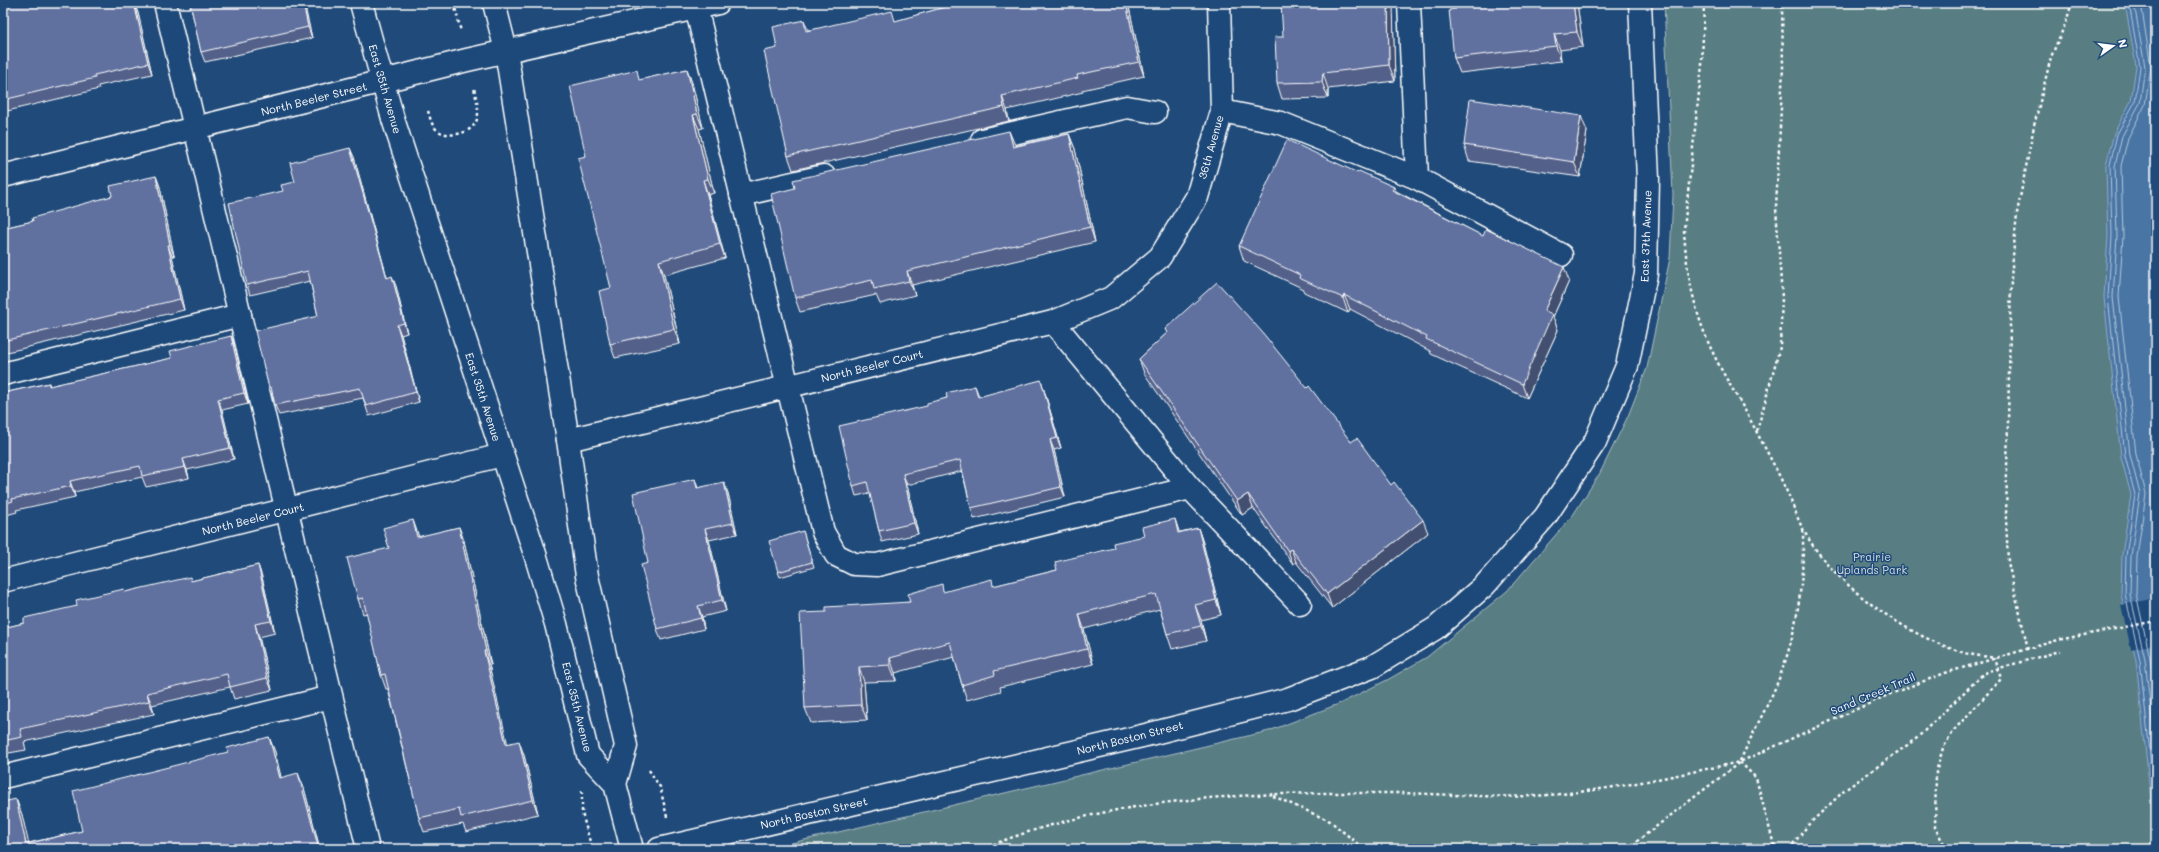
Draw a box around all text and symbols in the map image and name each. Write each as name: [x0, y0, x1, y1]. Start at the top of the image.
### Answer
north arrow: [2093, 26, 2133, 66]
text: N: [2115, 38, 2131, 49]
street label: East 35th Avenue: [366, 42, 405, 135]
street label: North Beeler Street: [259, 78, 369, 119]
street label: 36th Avenue: [1194, 113, 1227, 181]
street label: East 37th Avenue: [1636, 190, 1655, 282]
street label: North Beeler Court: [819, 346, 925, 385]
street label: East 35th Avenue: [462, 351, 505, 443]
street label: North Beeler Court: [200, 499, 306, 538]
park label: Prairie Uplands Park: [1837, 549, 1907, 577]
street label: East 35th Avenue: [559, 660, 596, 754]
street label: Sand Creek Trail: [1828, 669, 1917, 718]
street label: North Boston Street: [1075, 717, 1185, 758]
street label: North Boston Street: [759, 793, 869, 832]

